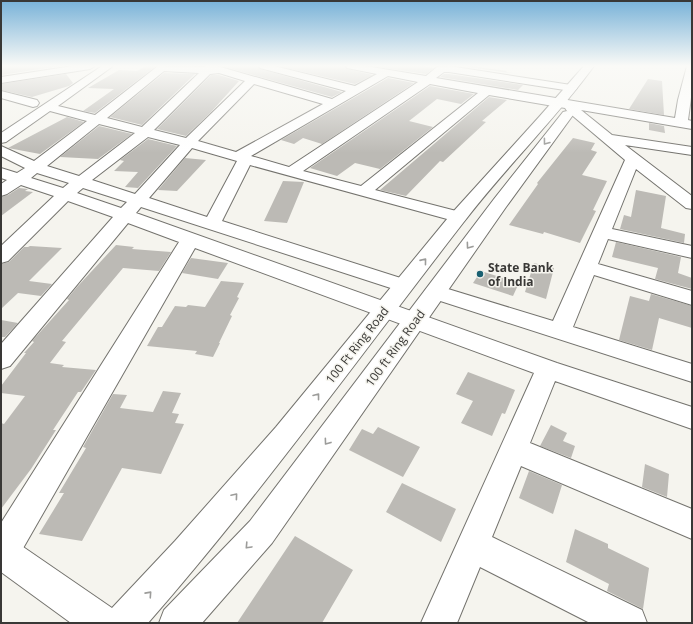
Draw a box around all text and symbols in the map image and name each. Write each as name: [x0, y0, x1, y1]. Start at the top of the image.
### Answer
one-way arrow: [544, 138, 551, 145]
one-way arrow: [467, 242, 474, 249]
one-way arrow: [419, 258, 426, 265]
place label: State Bank of India: [488, 259, 554, 290]
marker: State Bank of India: [475, 269, 485, 279]
street label: 100 Ft Ring Road: [322, 303, 392, 387]
street label: 100 ft Ring Road: [361, 306, 429, 390]
one-way arrow: [312, 393, 319, 400]
one-way arrow: [324, 438, 331, 445]
one-way arrow: [230, 494, 237, 501]
one-way arrow: [246, 541, 253, 549]
one-way arrow: [145, 591, 152, 599]

